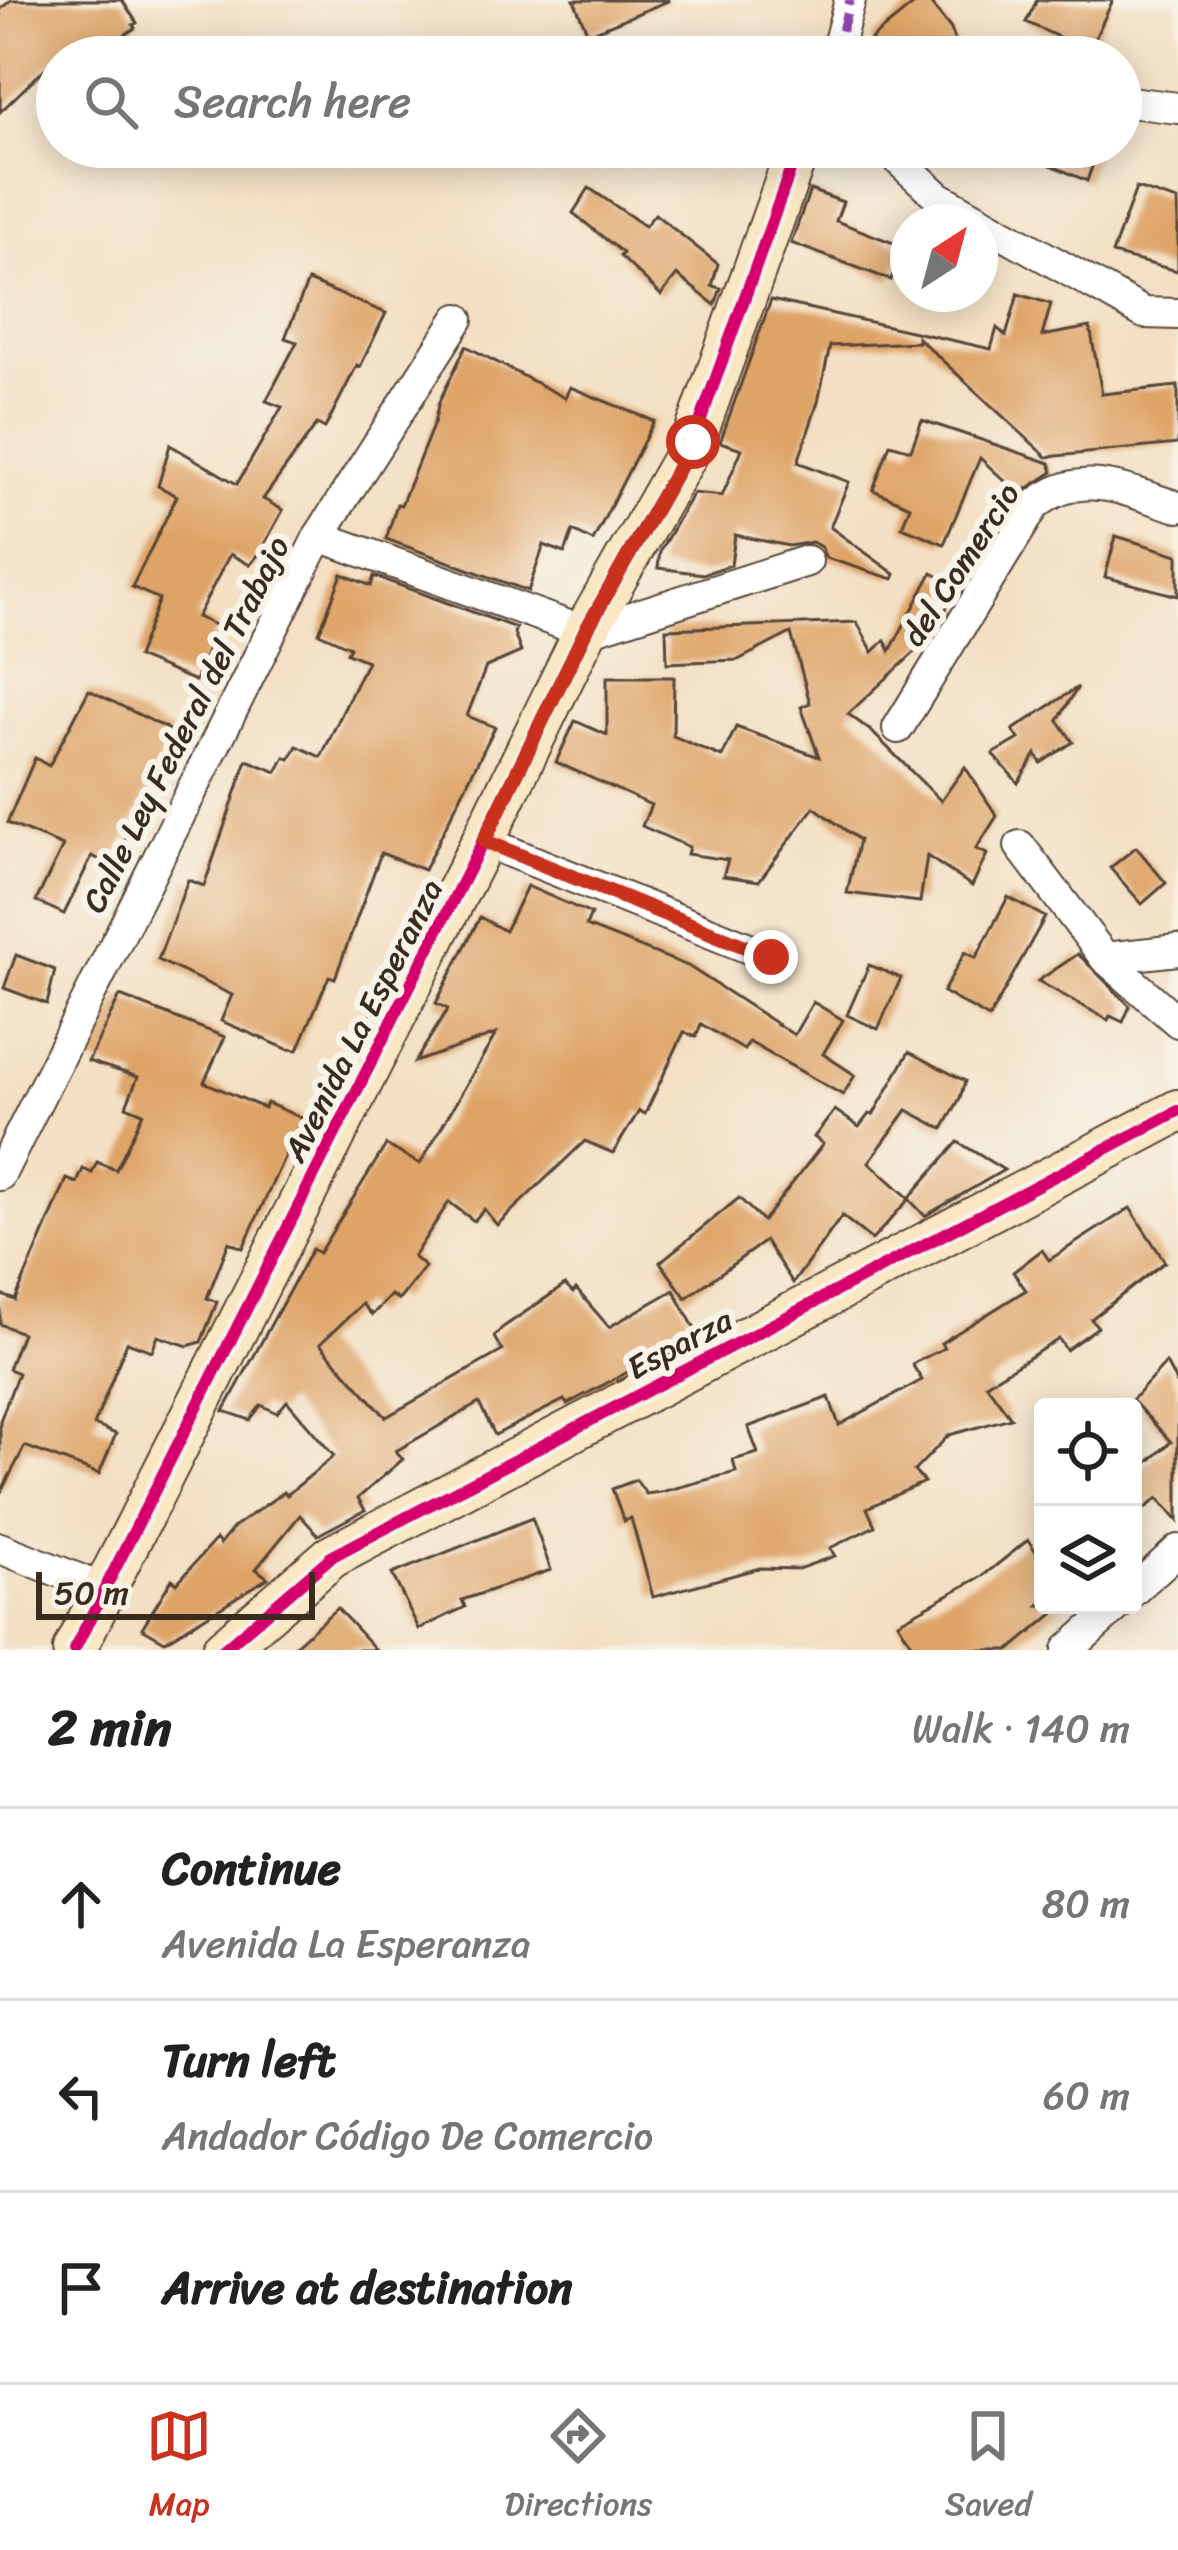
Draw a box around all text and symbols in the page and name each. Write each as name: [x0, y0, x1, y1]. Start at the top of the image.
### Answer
search box: [36, 36, 1142, 168]
text: Search here: [174, 62, 411, 142]
icon: search: [78, 69, 144, 135]
north arrow: [890, 204, 998, 312]
route start: [666, 415, 720, 469]
street label: del Comercio: [886, 470, 1036, 659]
street label: Calle Ley Federal del Trabajo: [66, 526, 306, 923]
street label: Avenida La Esperanza: [266, 868, 460, 1173]
route end: [744, 930, 798, 984]
street label: Esparza: [616, 1291, 743, 1396]
map controls: [1034, 1398, 1142, 1614]
button: locate: [1034, 1398, 1142, 1506]
button: layers: [1034, 1506, 1142, 1614]
text: 50 m: [54, 1564, 129, 1622]
scale bar: [36, 1566, 315, 1619]
text: 2 min: [48, 1683, 171, 1773]
text: Walk · 140 m: [912, 1694, 1130, 1763]
text: Continue: [162, 1829, 341, 1909]
text: 80 m: [1042, 1869, 1130, 1938]
icon: ahead: [48, 1871, 114, 1937]
text: Avenida La Esperanza: [162, 1909, 530, 1978]
text: Turn left: [162, 2021, 335, 2101]
text: 60 m: [1043, 2061, 1130, 2130]
icon: left: [48, 2063, 114, 2129]
text: Andador Código De Comercio: [162, 2101, 653, 2170]
text: Arrive at destination: [162, 2248, 572, 2328]
icon: arrive: [48, 2255, 114, 2321]
tab: Map: [146, 2403, 212, 2533]
tab: Directions: [505, 2403, 652, 2533]
tab: Saved: [945, 2403, 1032, 2533]

